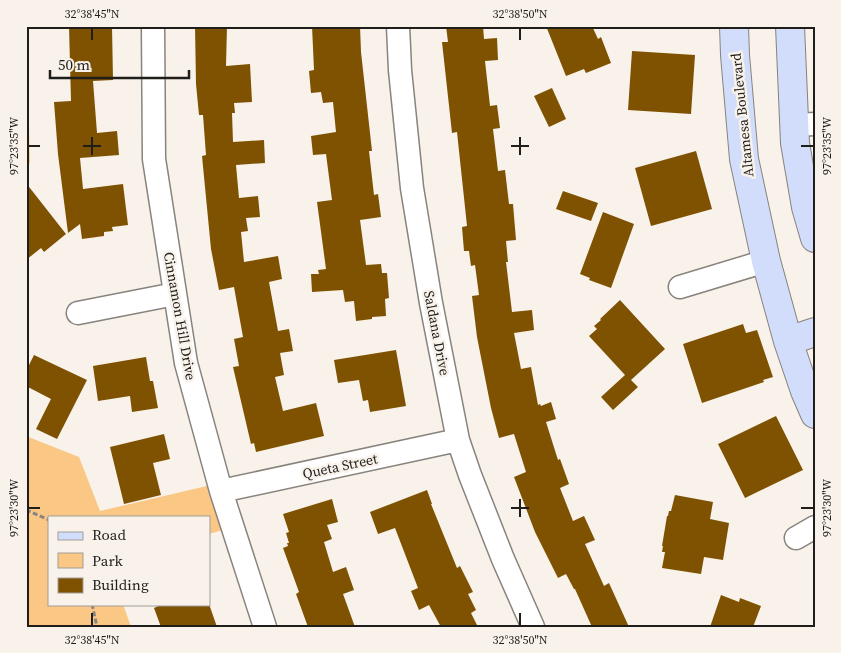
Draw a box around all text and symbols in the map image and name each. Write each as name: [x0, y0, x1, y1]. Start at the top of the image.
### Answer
text: 32°38'45"N: [64, 6, 120, 22]
text: 32°38'50"N: [492, 6, 548, 22]
scale bar: [50, 48, 189, 80]
street label: Altamesa Boulevard: [726, 52, 758, 178]
text: 50 m: [58, 54, 90, 75]
text: 97°23'35"W: [6, 117, 22, 175]
text: 97°23'35"W: [819, 117, 835, 175]
street label: Cinnamon Hill Drive: [159, 250, 201, 382]
street label: Saldana Drive: [419, 289, 455, 377]
street label: Queta Street: [301, 448, 380, 484]
text: 97°23'30"W: [6, 479, 22, 537]
text: 97°23'30"W: [819, 479, 835, 537]
legend: [48, 516, 210, 606]
text: Road: [92, 524, 126, 545]
text: Park: [92, 550, 124, 571]
text: Building: [92, 574, 149, 595]
text: 32°38'45"N: [64, 632, 120, 648]
text: 32°38'50"N: [492, 632, 548, 648]

